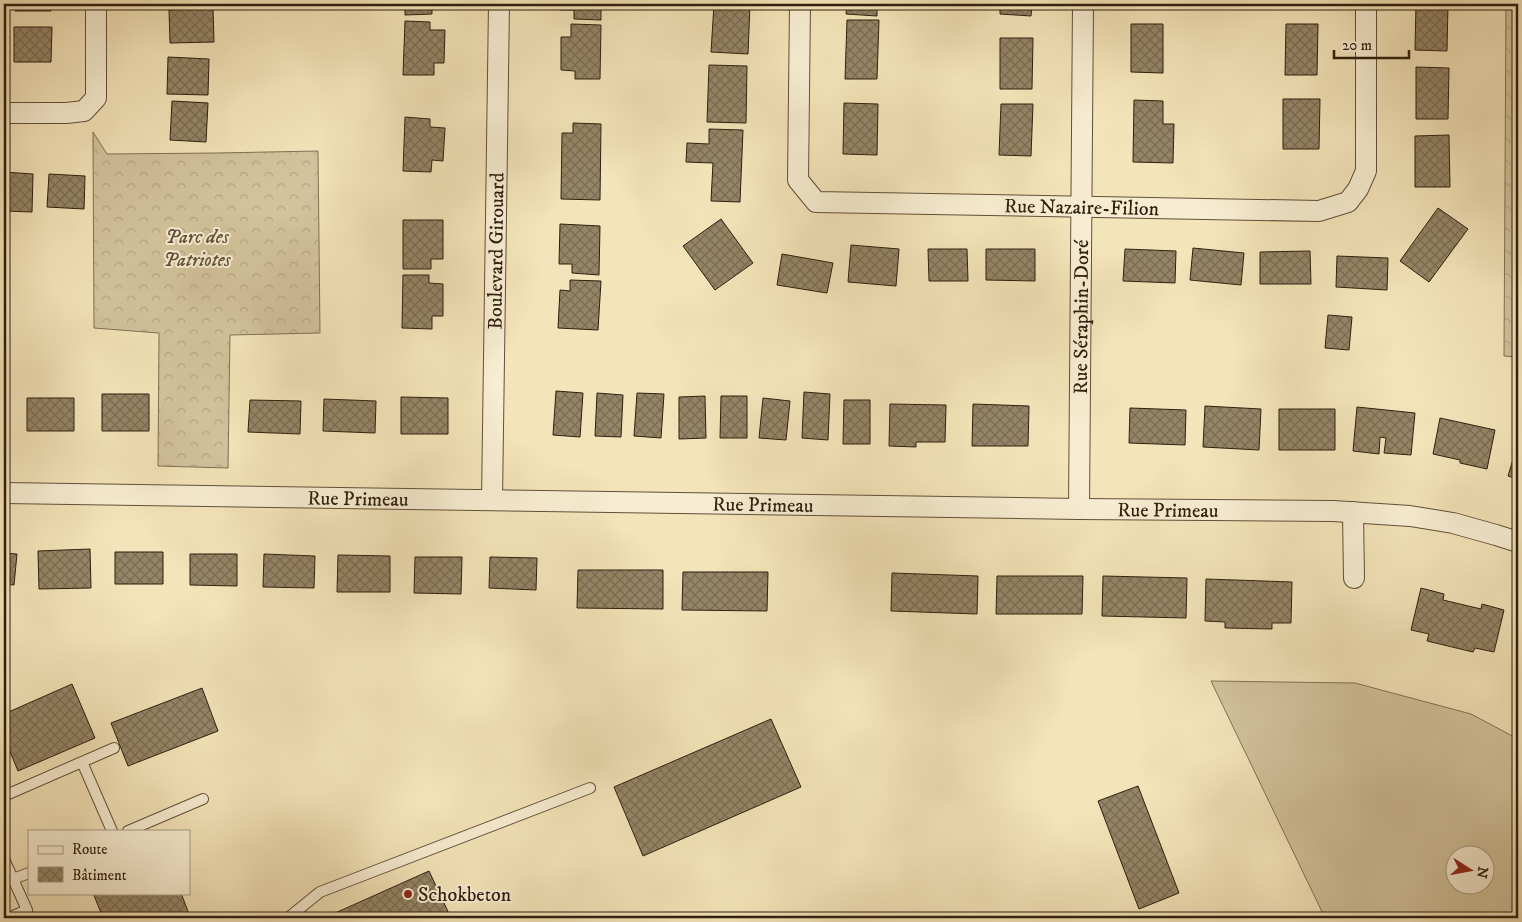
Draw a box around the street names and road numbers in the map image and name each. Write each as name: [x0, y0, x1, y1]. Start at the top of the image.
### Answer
street label: Boulevard Girouard: [483, 172, 511, 330]
street label: Rue Nazaire-Filion: [1004, 194, 1160, 222]
street label: Rue Séraphin-Doré: [1069, 239, 1095, 395]
street label: Rue Primeau: [307, 487, 409, 513]
street label: Rue Primeau: [712, 493, 814, 519]
street label: Rue Primeau: [1117, 498, 1219, 524]

